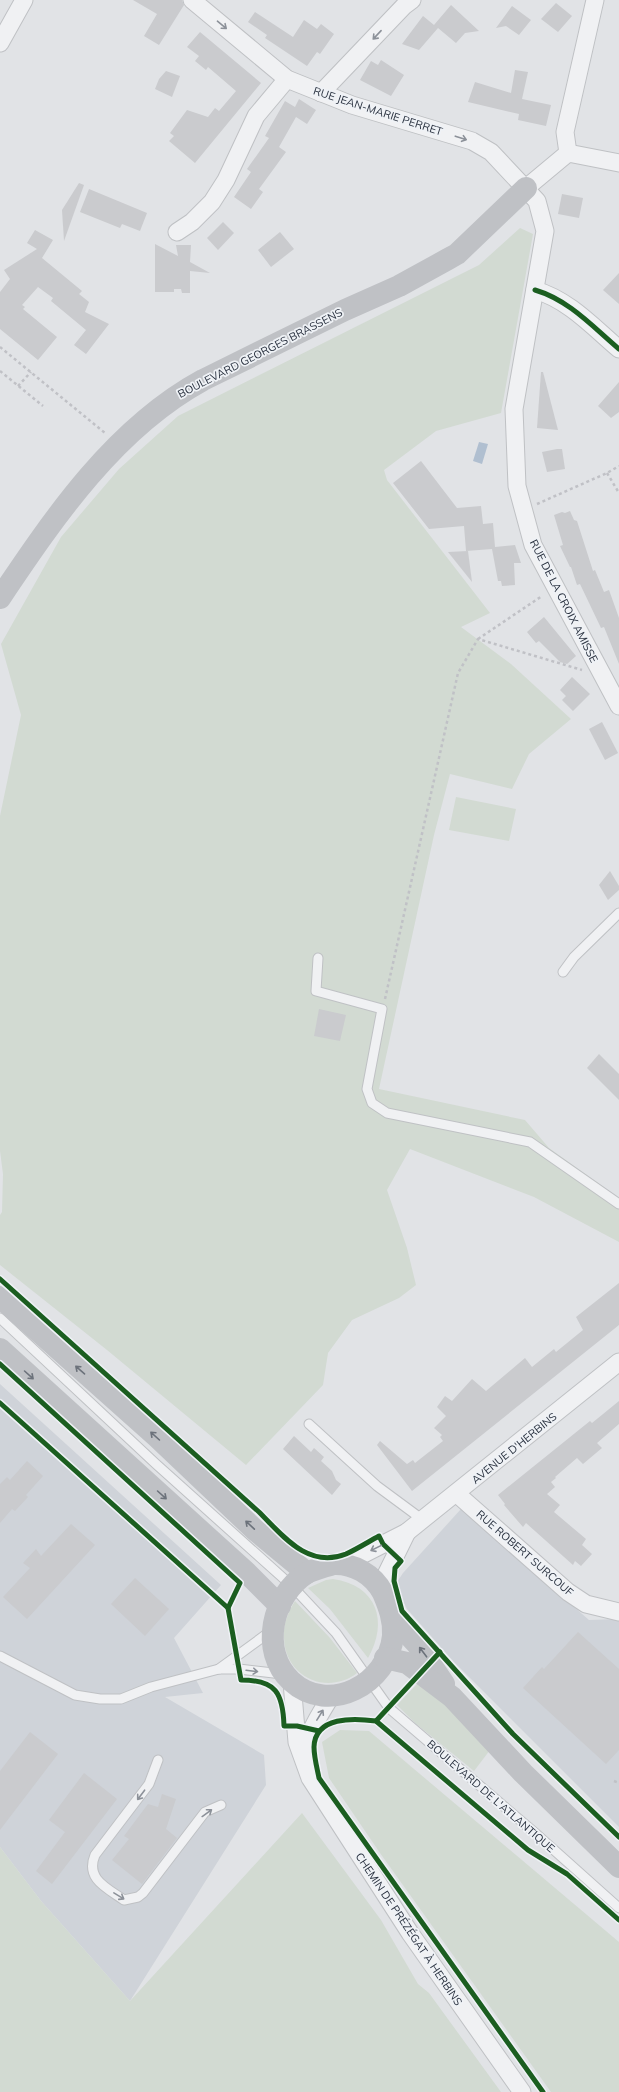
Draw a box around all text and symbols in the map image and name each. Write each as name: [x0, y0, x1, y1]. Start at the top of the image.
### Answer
one-way arrow: [217, 21, 227, 30]
one-way arrow: [372, 30, 382, 40]
street label: RUE JEAN-MARIE PERRET: [312, 83, 445, 139]
one-way arrow: [455, 135, 468, 142]
street label: BOULEVARD GEORGES BRASSENS: [175, 305, 345, 401]
street label: RUE DE LA CROIX AMISSE: [527, 537, 601, 665]
one-way arrow: [75, 1365, 85, 1374]
one-way arrow: [24, 1370, 34, 1380]
street label: AVENUE D'HERBINS: [468, 1409, 560, 1487]
one-way arrow: [150, 1431, 160, 1441]
one-way arrow: [157, 1490, 167, 1500]
street label: RUE ROBERT SURCOUF: [473, 1507, 577, 1599]
one-way arrow: [245, 1520, 255, 1530]
one-way arrow: [370, 1545, 382, 1552]
one-way arrow: [419, 1647, 427, 1658]
one-way arrow: [245, 1667, 258, 1674]
one-way arrow: [316, 1709, 324, 1721]
street label: BOULEVARD DE L'ATLANTIQUE: [424, 1737, 558, 1855]
one-way arrow: [137, 1789, 146, 1800]
one-way arrow: [202, 1809, 213, 1817]
street label: CHEMIN DE PRÉZÉGAT À HERBINS: [353, 1850, 466, 2008]
one-way arrow: [113, 1892, 125, 1900]

